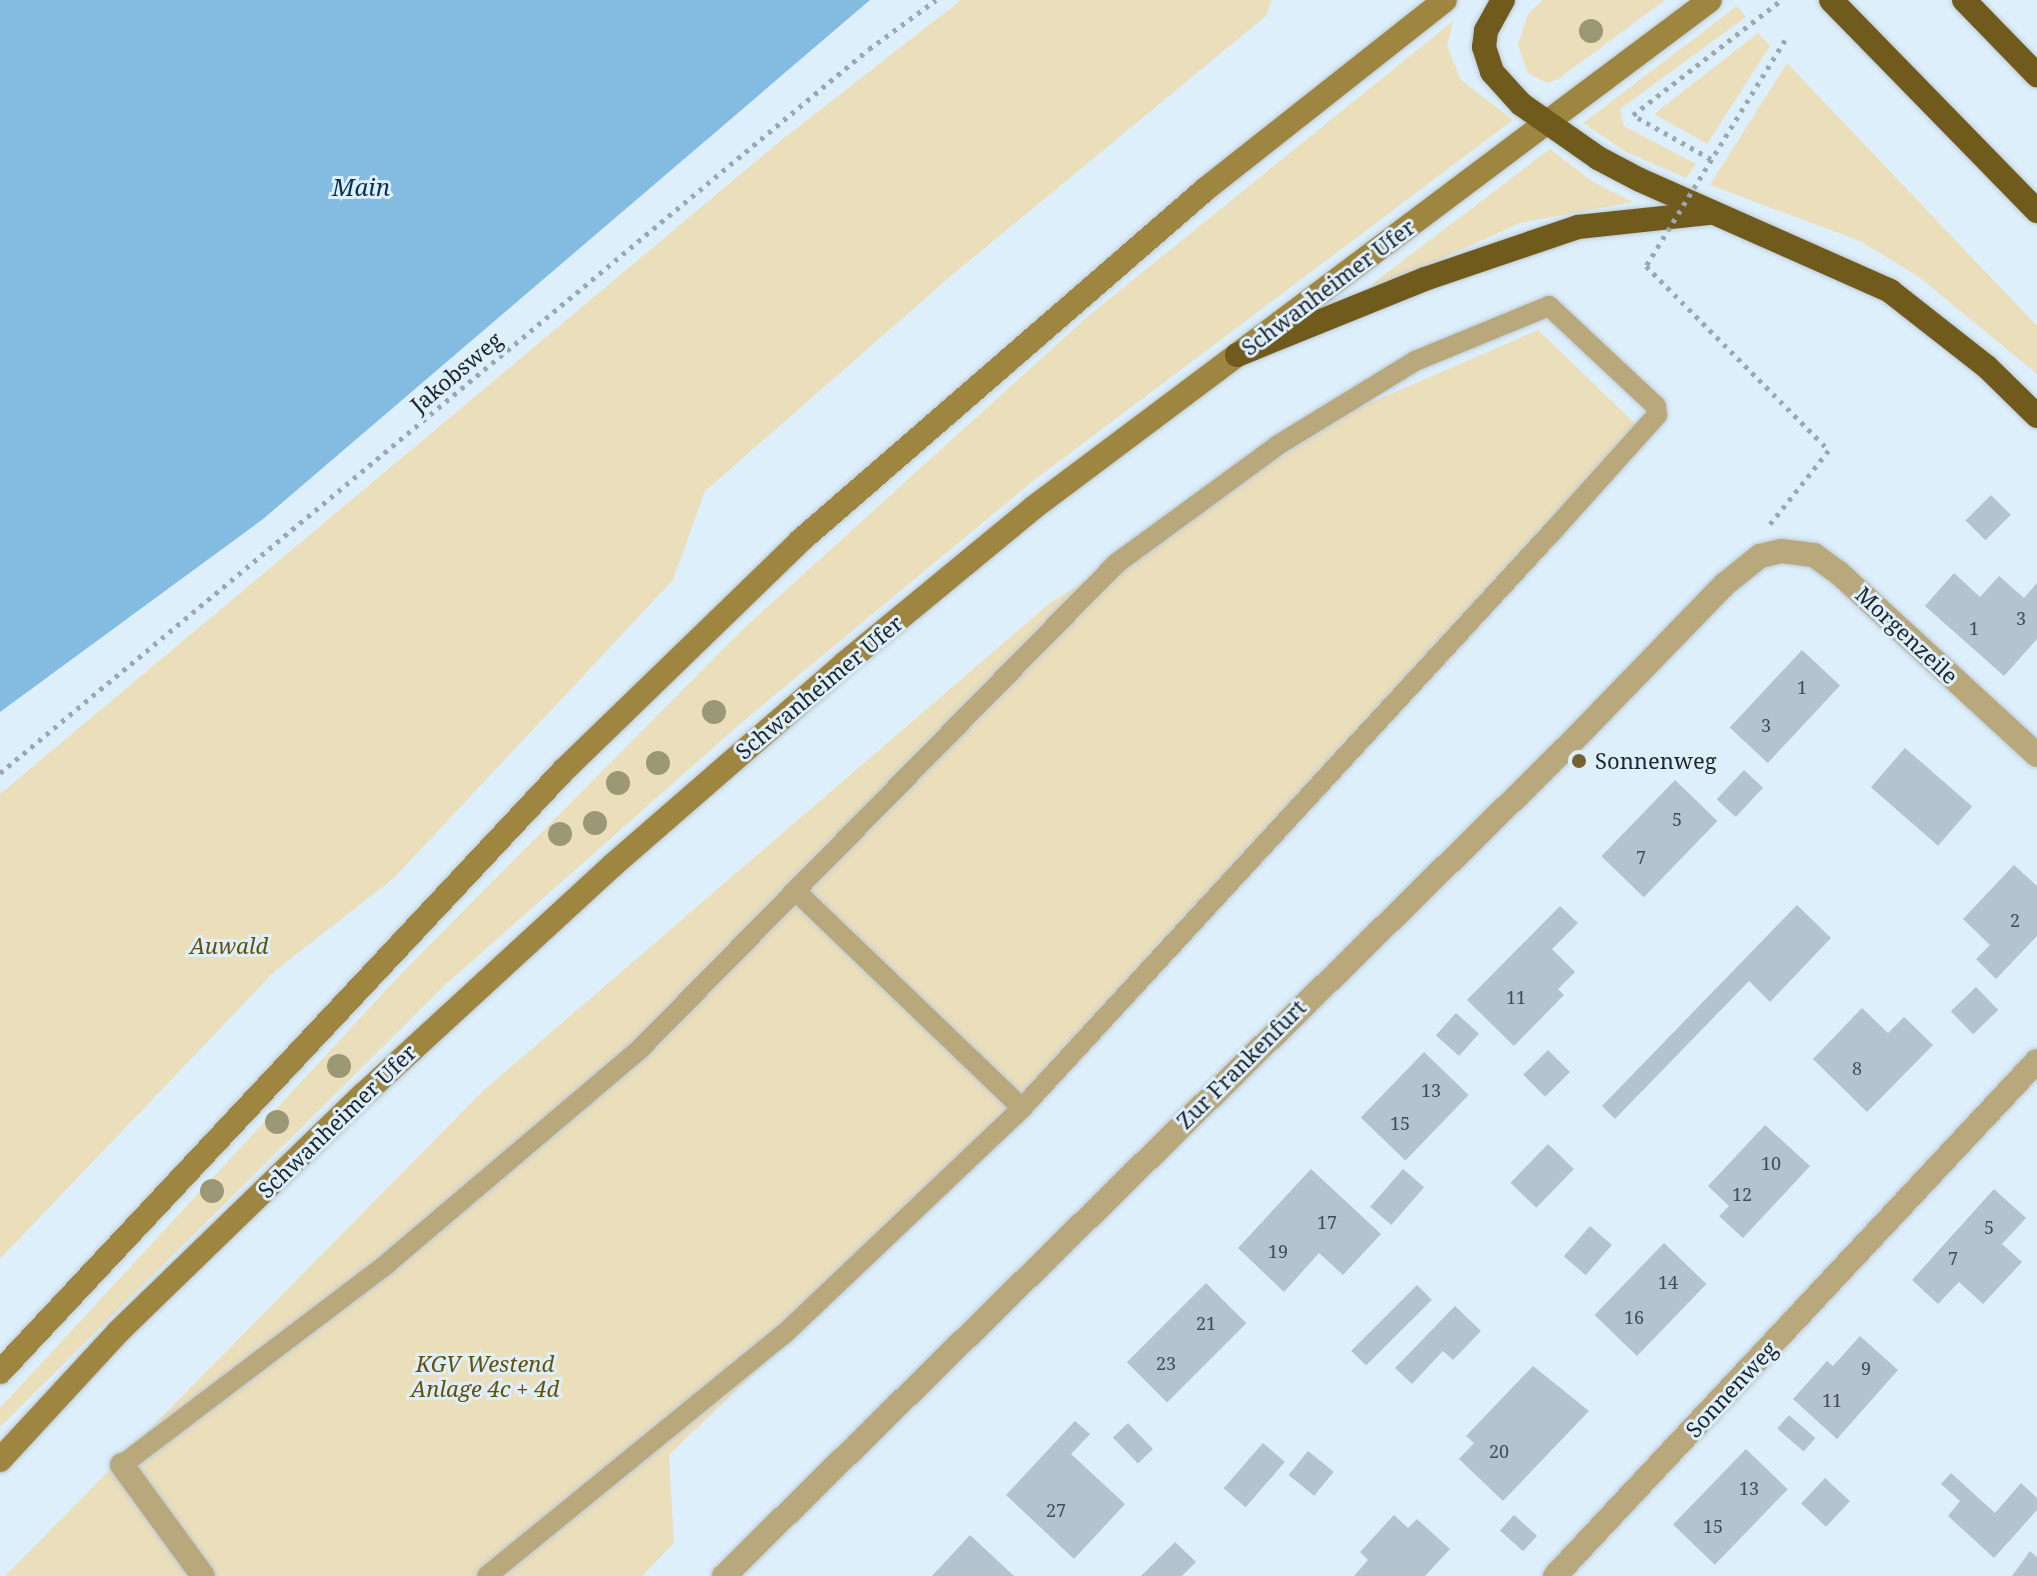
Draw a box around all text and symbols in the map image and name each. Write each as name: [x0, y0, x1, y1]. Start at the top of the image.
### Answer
water label: Main: [332, 173, 390, 201]
street label: Schwanheimer Ufer: [1236, 213, 1420, 361]
street label: Jakobsweg: [405, 326, 507, 418]
street label: Morgenzeile: [1850, 581, 1964, 689]
house number: 3: [2016, 607, 2026, 629]
street label: Schwanheimer Ufer: [730, 609, 908, 765]
house number: 1: [1969, 617, 1979, 639]
house number: 1: [1797, 676, 1807, 698]
house number: 3: [1761, 714, 1771, 736]
place label: Sonnenweg: [1595, 748, 1717, 774]
marker: Sonnenweg: [1570, 752, 1588, 770]
house number: 5: [1672, 808, 1682, 830]
house number: 7: [1636, 846, 1646, 868]
house number: 2: [2010, 909, 2020, 931]
park label: Auwald: [190, 933, 268, 959]
house number: 11: [1506, 986, 1526, 1008]
street label: Zur Frankenfurt: [1171, 994, 1311, 1134]
street label: Schwanheimer Ufer: [252, 1039, 422, 1203]
house number: 8: [1852, 1057, 1862, 1079]
house number: 13: [1421, 1079, 1441, 1101]
house number: 15: [1390, 1112, 1410, 1134]
house number: 10: [1761, 1152, 1781, 1174]
house number: 12: [1732, 1183, 1752, 1205]
house number: 17: [1317, 1211, 1337, 1233]
house number: 5: [1984, 1216, 1994, 1238]
house number: 19: [1268, 1240, 1288, 1262]
house number: 7: [1948, 1247, 1958, 1269]
house number: 14: [1658, 1271, 1678, 1293]
house number: 16: [1624, 1306, 1644, 1328]
house number: 21: [1196, 1312, 1216, 1334]
street label: Sonnenweg: [1680, 1336, 1782, 1442]
park label: KGV Westend Anlage 4c + 4d: [411, 1350, 559, 1402]
house number: 23: [1156, 1352, 1176, 1374]
house number: 9: [1861, 1357, 1871, 1379]
house number: 11: [1822, 1389, 1842, 1411]
house number: 20: [1489, 1440, 1509, 1462]
house number: 13: [1739, 1477, 1759, 1499]
house number: 27: [1046, 1499, 1066, 1521]
house number: 15: [1703, 1515, 1723, 1537]

